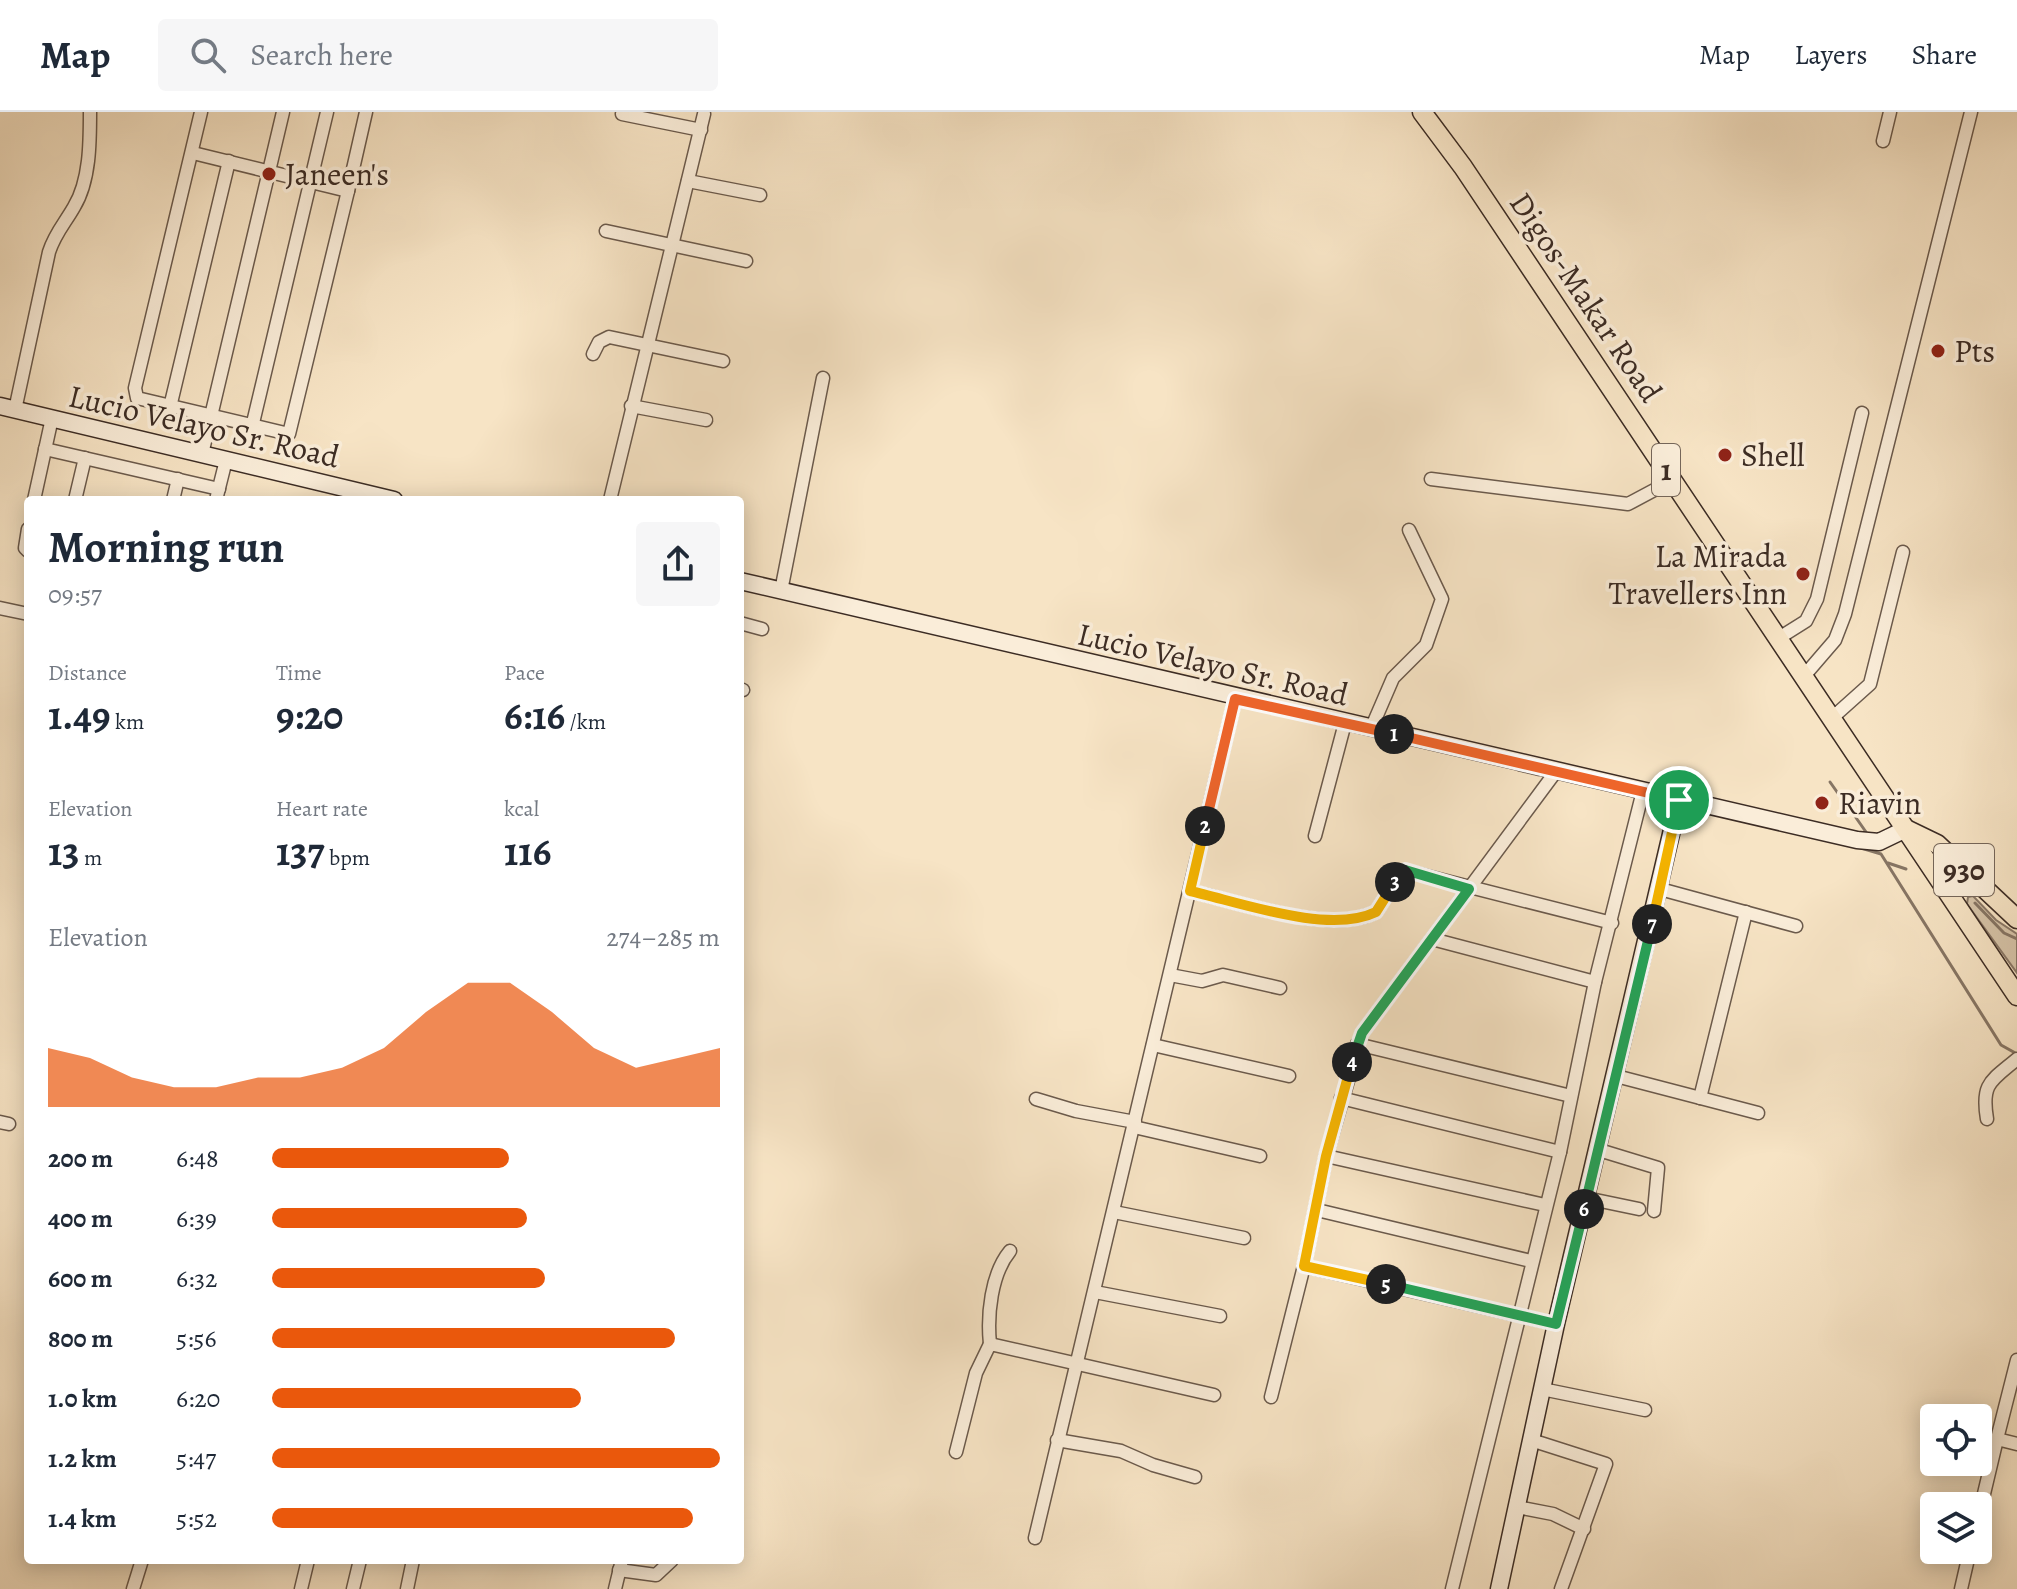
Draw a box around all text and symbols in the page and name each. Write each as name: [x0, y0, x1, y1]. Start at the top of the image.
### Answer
search box: [158, 19, 718, 91]
text: Map: [40, 29, 110, 81]
icon: search: [186, 33, 230, 77]
text: Search here: [250, 35, 393, 75]
text: Map: [1699, 36, 1750, 74]
text: Layers: [1794, 36, 1867, 74]
text: Share: [1911, 36, 1977, 74]
place label: Janeen's: [285, 152, 389, 196]
marker: Janeen's: [260, 165, 278, 183]
street label: Digos-Makar Road: [1499, 183, 1673, 411]
place label: Pts: [1954, 329, 1995, 373]
marker: Pts: [1929, 342, 1947, 360]
street label: Lucio Velayo Sr. Road: [64, 373, 344, 479]
place label: Shell: [1741, 433, 1805, 477]
road number: 1: [1652, 444, 1680, 496]
marker: Shell: [1716, 446, 1734, 464]
text: Morning run: [48, 517, 284, 577]
button: share: [636, 522, 720, 606]
place label: La Mirada Travellers Inn: [1608, 534, 1787, 615]
marker: La Mirada Travellers Inn: [1794, 565, 1812, 583]
text: 09:57: [48, 577, 102, 612]
street label: Lucio Velayo Sr. Road: [1073, 611, 1353, 717]
text: Distance: [48, 658, 127, 688]
text: Time: [276, 658, 322, 688]
text: Pace: [504, 658, 545, 688]
text: 1.49: [48, 688, 111, 743]
text: 9:20: [276, 688, 343, 743]
text: 6:16: [504, 688, 565, 743]
text: km: [111, 707, 144, 737]
text: /km: [565, 707, 606, 737]
pin: 1: [1374, 714, 1414, 754]
text: 1: [1390, 719, 1398, 749]
pin: [1645, 766, 1713, 834]
icon: arrive: [1657, 778, 1701, 822]
place label: Riavin: [1838, 781, 1921, 825]
text: Elevation: [48, 794, 132, 824]
text: Heart rate: [276, 794, 368, 824]
text: kcal: [504, 794, 539, 824]
marker: Riavin: [1813, 794, 1831, 812]
pin: 2: [1185, 806, 1225, 846]
text: 2: [1200, 811, 1210, 841]
text: 13: [48, 824, 80, 879]
text: 137: [276, 824, 325, 879]
text: 116: [504, 824, 551, 879]
text: m: [80, 843, 102, 873]
text: bpm: [325, 843, 370, 873]
road number: 930: [1934, 844, 1994, 896]
pin: 3: [1375, 862, 1415, 902]
text: 3: [1390, 867, 1400, 897]
pin: 7: [1632, 904, 1672, 944]
text: 7: [1647, 909, 1657, 939]
text: Elevation: [48, 920, 148, 955]
text: 274–285 m: [606, 920, 720, 955]
pin: 4: [1332, 1042, 1372, 1082]
text: 4: [1347, 1047, 1357, 1077]
text: 200 m: [48, 1141, 113, 1176]
text: 6:48: [176, 1141, 219, 1176]
pin: 6: [1564, 1189, 1604, 1229]
text: 6: [1579, 1194, 1589, 1224]
text: 400 m: [48, 1201, 113, 1236]
text: 6:39: [176, 1201, 217, 1236]
text: 600 m: [48, 1261, 113, 1296]
text: 6:32: [176, 1261, 217, 1296]
pin: 5: [1366, 1264, 1406, 1304]
text: 5: [1381, 1269, 1391, 1299]
text: 800 m: [48, 1321, 113, 1356]
text: 5:56: [176, 1321, 217, 1356]
text: 1.0 km: [48, 1381, 117, 1416]
text: 6:20: [176, 1381, 220, 1416]
map controls: [1920, 1404, 1992, 1564]
button: locate: [1920, 1404, 1992, 1476]
text: 1.2 km: [48, 1441, 117, 1476]
text: 5:47: [176, 1441, 216, 1476]
button: layers: [1920, 1492, 1992, 1564]
text: 1.4 km: [48, 1501, 116, 1536]
text: 5:52: [176, 1501, 217, 1536]

